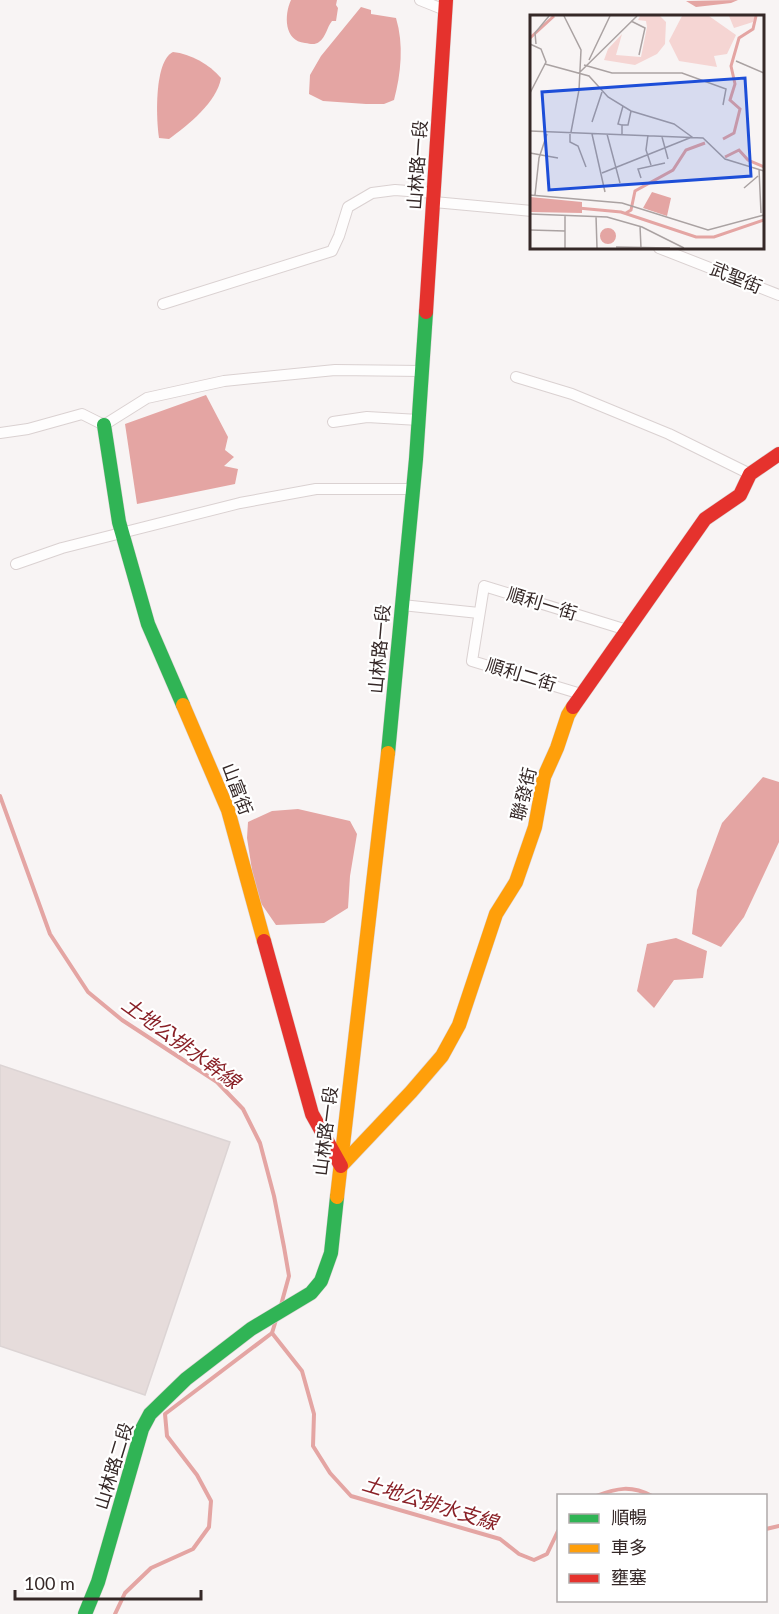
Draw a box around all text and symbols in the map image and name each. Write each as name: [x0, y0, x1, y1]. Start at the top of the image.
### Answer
inset map: [530, 15, 764, 249]
street label: 山林路一段: [403, 119, 431, 211]
street label: 武聖街: [707, 257, 766, 297]
street label: 順利一街: [505, 582, 580, 624]
street label: 山林路一段: [364, 603, 394, 695]
street label: 順利二街: [484, 653, 559, 695]
street label: 山富街: [218, 759, 258, 818]
street label: 聯發街: [506, 765, 540, 823]
water label: 土地公排水幹線: [118, 991, 247, 1094]
street label: 山林路一段: [309, 1085, 341, 1177]
street label: 山林路二段: [89, 1419, 137, 1512]
water label: 土地公排水支線: [360, 1470, 503, 1535]
legend: [557, 1494, 767, 1602]
text: 順暢: [611, 1506, 647, 1528]
text: 車多: [611, 1536, 647, 1558]
scale bar: [15, 1563, 201, 1601]
text: 壅塞: [611, 1566, 647, 1588]
text: 100 m: [24, 1572, 75, 1594]

